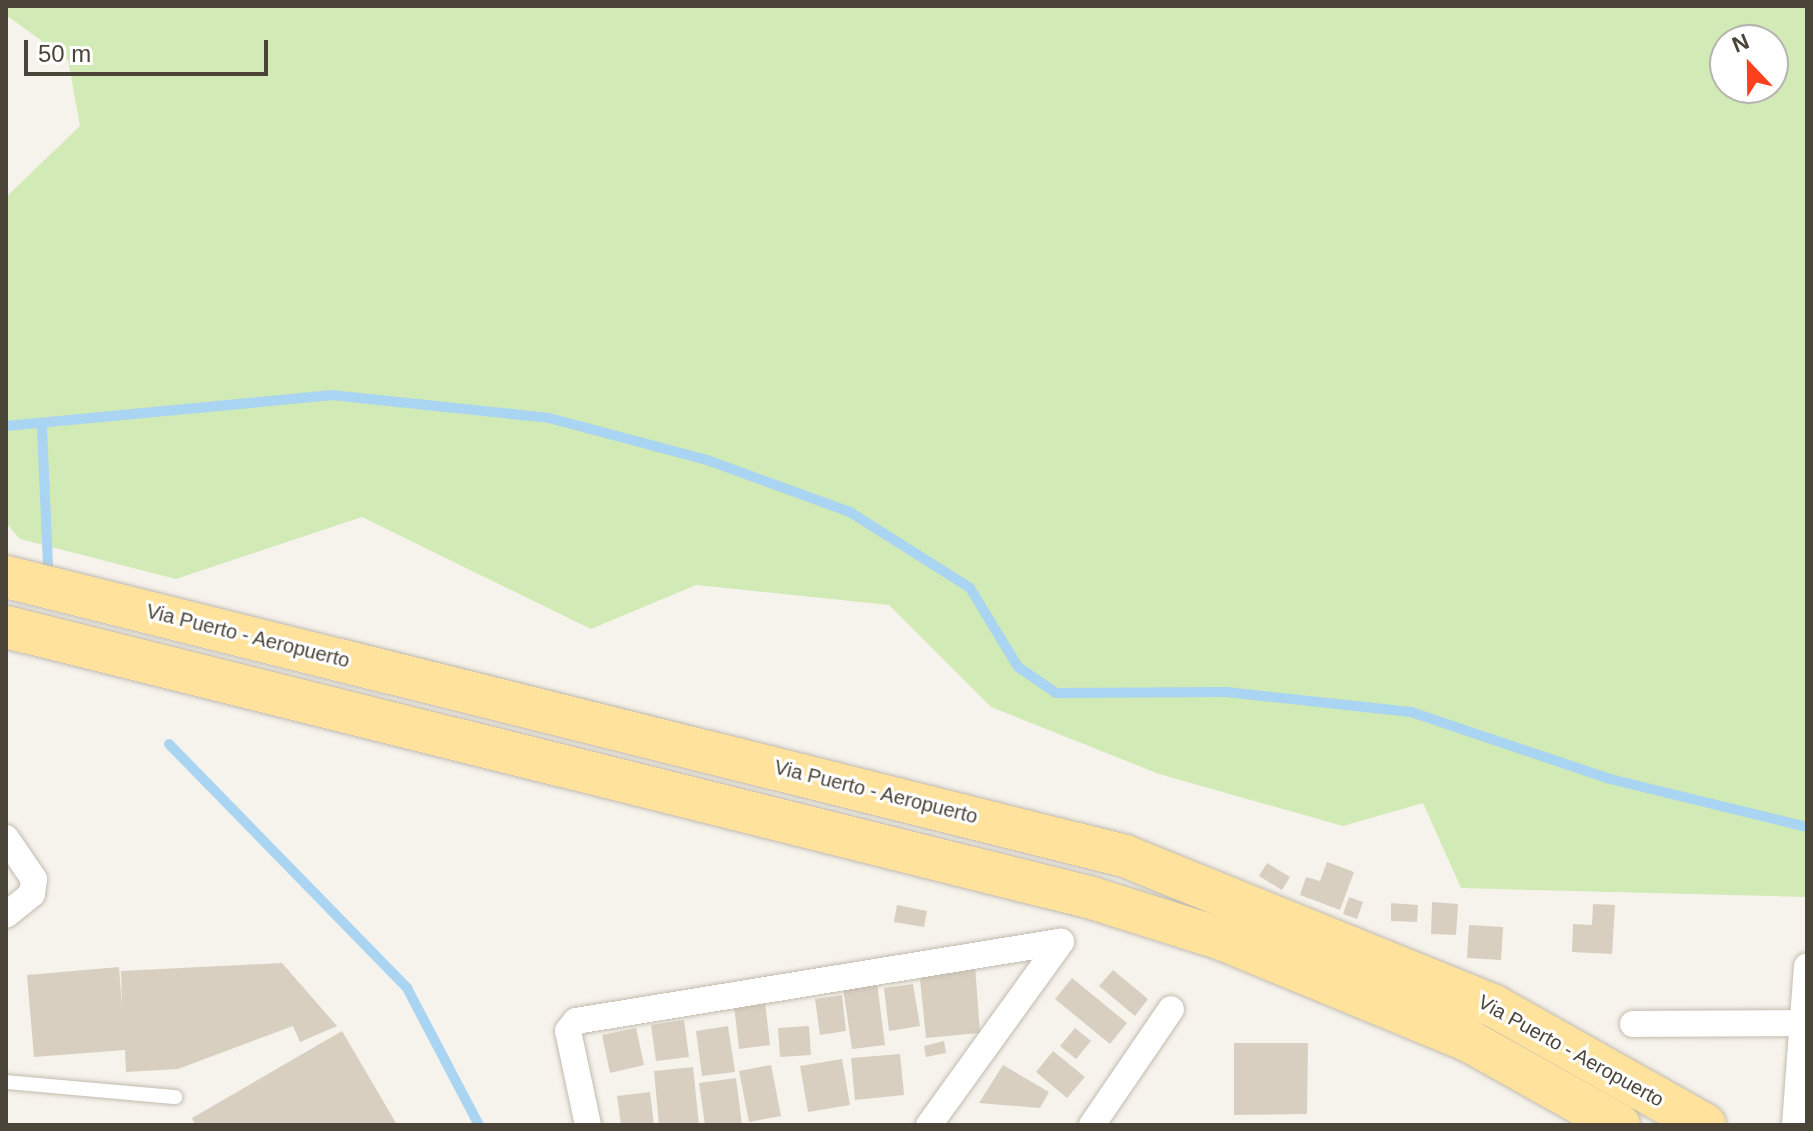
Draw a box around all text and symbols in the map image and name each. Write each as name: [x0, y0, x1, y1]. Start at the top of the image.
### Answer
scale bar: [28, 24, 272, 74]
north arrow: [1709, 24, 1789, 104]
text: N: [1729, 29, 1753, 58]
text: 50 m: [38, 40, 91, 67]
street label: Via Puerto - Aeropuerto: [143, 599, 353, 673]
street label: Via Puerto - Aeropuerto: [771, 755, 981, 829]
street label: Via Puerto - Aeropuerto: [1473, 990, 1669, 1112]

